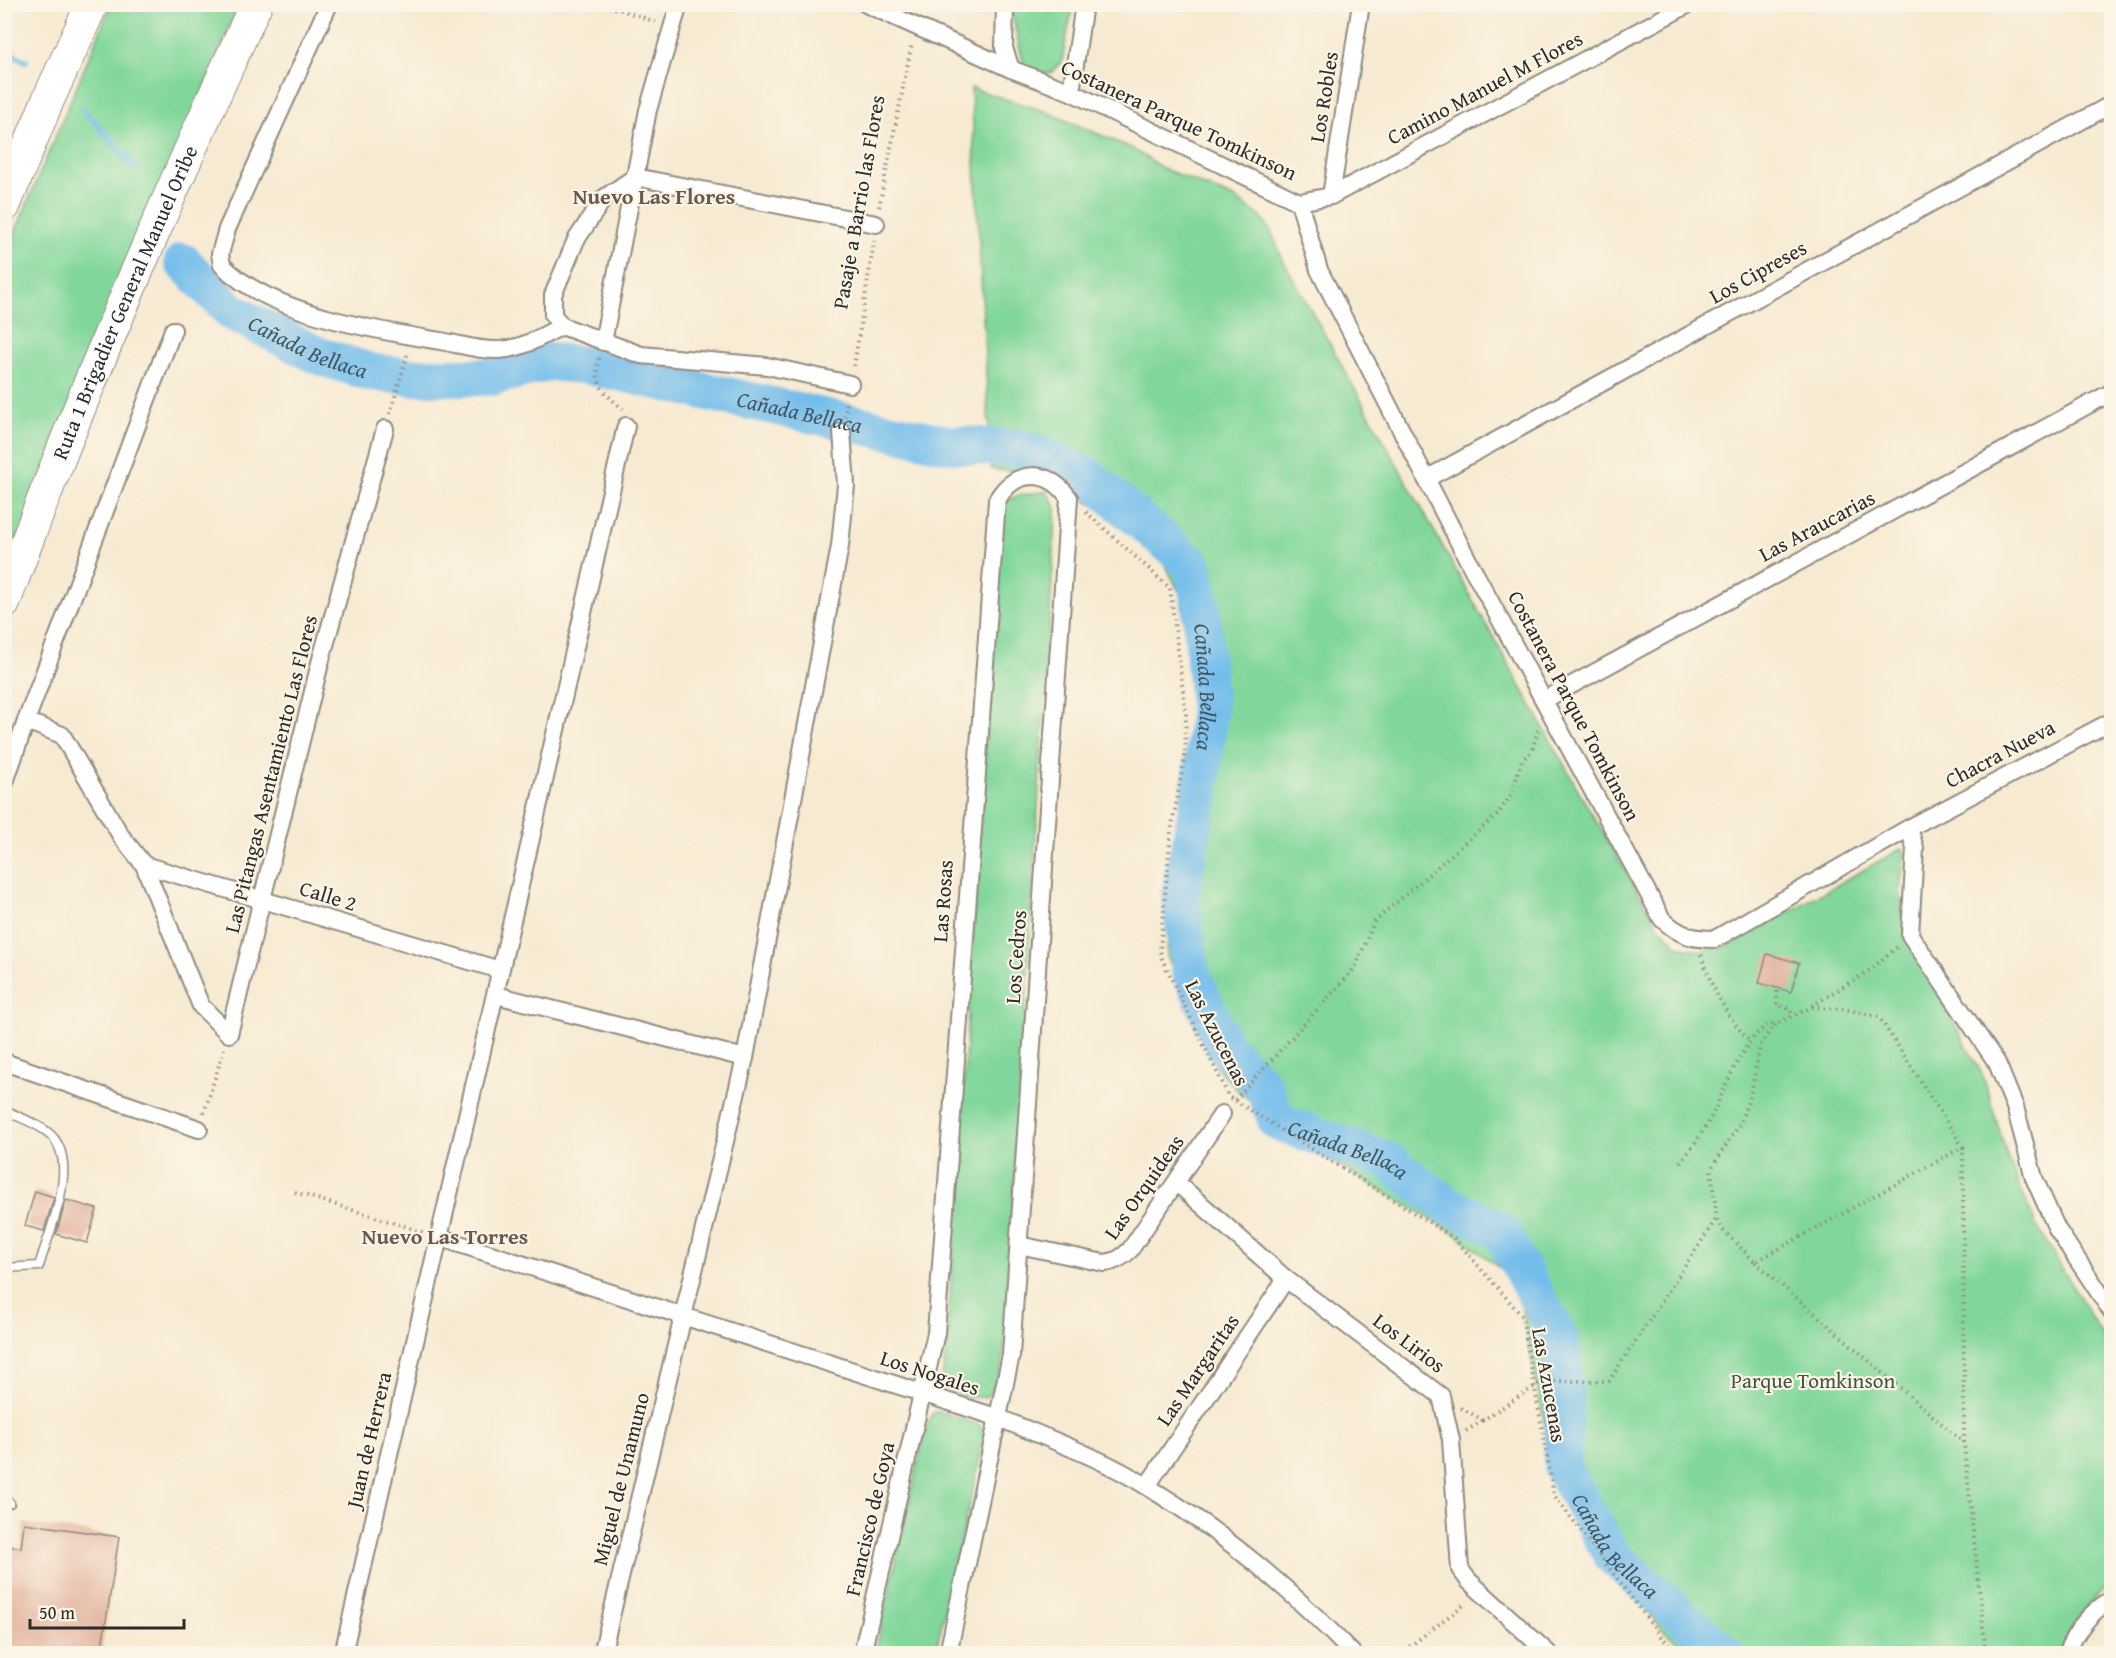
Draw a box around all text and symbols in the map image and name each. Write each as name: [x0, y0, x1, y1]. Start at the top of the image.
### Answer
street label: Camino Manuel M Flores: [1382, 23, 1588, 152]
street label: Los Robles: [1301, 49, 1346, 145]
street label: Costanera Parque Tomkinson: [1056, 51, 1302, 188]
street label: Pasaje a Barrio las Flores: [824, 93, 893, 311]
street label: Ruta 1 Brigadier General Manuel Oribe: [44, 140, 205, 464]
district label: Nuevo Las Flores: [573, 180, 735, 212]
street label: Los Cipreses: [1703, 232, 1812, 311]
water label: Cañada Bellaca: [243, 307, 372, 386]
water label: Cañada Bellaca: [734, 383, 865, 441]
street label: Las Araucarias: [1753, 482, 1880, 569]
street label: Costanera Parque Tomkinson: [1500, 585, 1649, 827]
street label: Las Pitangas Asentamiento Las Flores: [216, 612, 325, 936]
water label: Cañada Bellaca: [1186, 622, 1225, 752]
street label: Chacra Nueva: [1939, 712, 2060, 795]
street label: Las Rosas: [924, 859, 961, 943]
street label: Calle 2: [296, 872, 360, 919]
street label: Los Cedros: [997, 909, 1034, 1005]
street label: Las Azucenas: [1177, 974, 1258, 1091]
water label: Cañada Bellaca: [1284, 1111, 1415, 1187]
street label: Las Orquideas: [1096, 1128, 1191, 1246]
district label: Nuevo Las Torres: [362, 1220, 528, 1252]
street label: Los Lirios: [1367, 1305, 1452, 1380]
street label: Las Margaritas: [1149, 1307, 1247, 1432]
street label: Las Azucenas: [1524, 1325, 1575, 1445]
street label: Los Nogales: [876, 1342, 984, 1403]
park label: Parque Tomkinson: [1731, 1365, 1895, 1396]
street label: Juan de Herrera: [337, 1369, 399, 1514]
street label: Miguel de Unamuno: [584, 1389, 657, 1569]
street label: Francisco de Goya: [837, 1439, 902, 1599]
water label: Cañada Bellaca: [1564, 1487, 1666, 1606]
scale bar: [30, 1592, 184, 1630]
text: 50 m: [39, 1599, 75, 1626]

